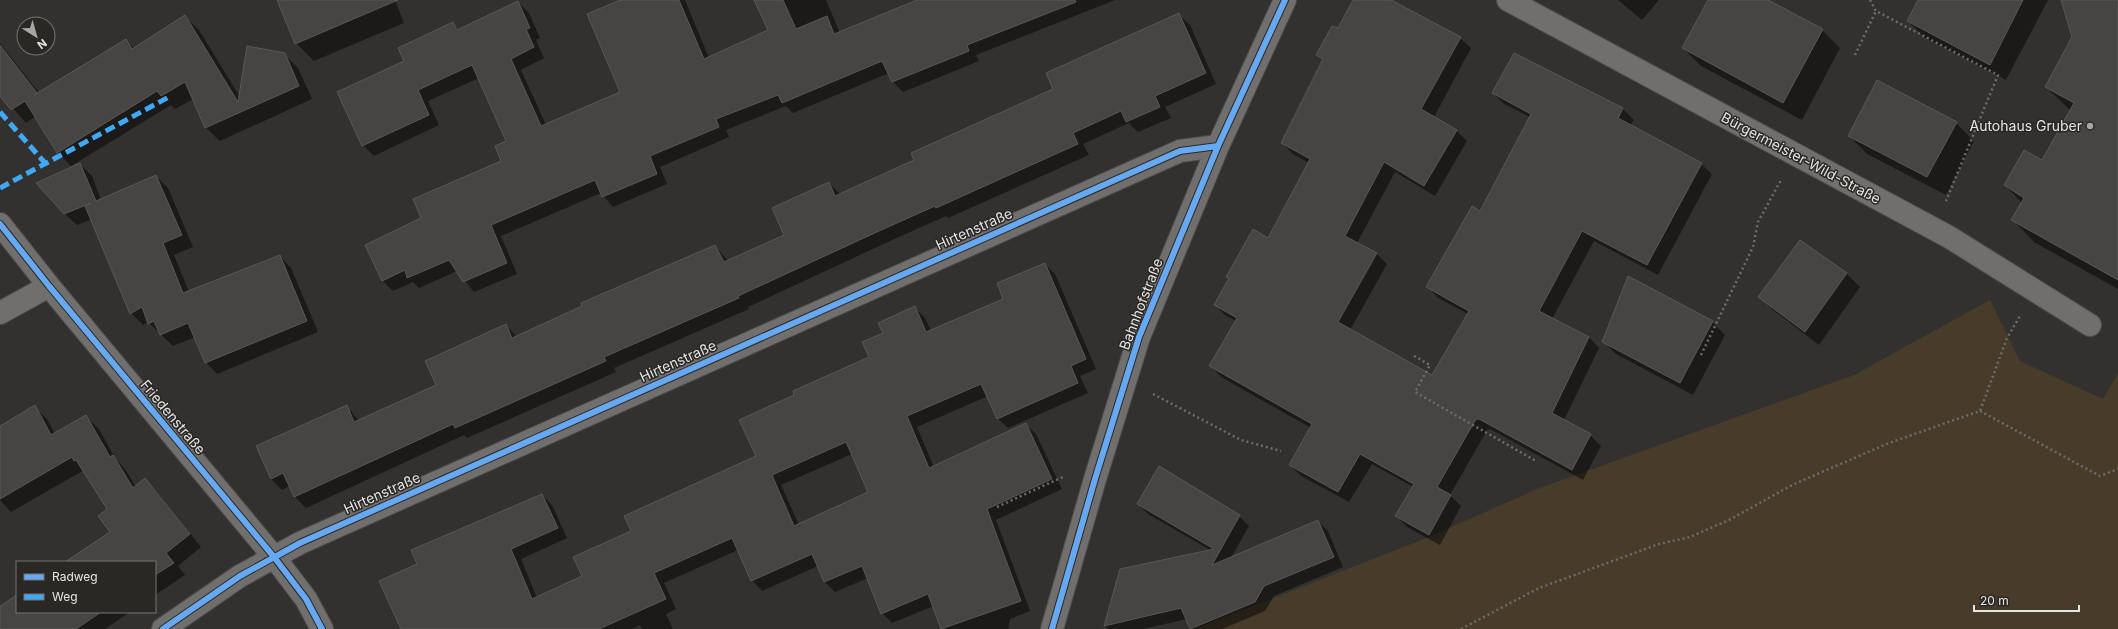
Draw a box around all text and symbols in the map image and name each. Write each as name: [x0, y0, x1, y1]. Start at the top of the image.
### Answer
north arrow: [16, 16, 56, 56]
text: N: [34, 36, 50, 52]
street label: Bürgermeister-Wild-Straße: [1719, 108, 1884, 207]
place label: Autohaus Gruber: [1969, 117, 2082, 134]
marker: Autohaus Gruber: [2085, 121, 2095, 131]
street label: Hirtenstraße: [933, 204, 1015, 253]
street label: Bahnhofstraße: [1115, 255, 1166, 352]
street label: Hirtenstraße: [637, 336, 719, 385]
street label: Friedenstraße: [137, 376, 209, 457]
street label: Hirtenstraße: [341, 468, 423, 517]
legend: [16, 561, 156, 613]
text: Radweg: [52, 569, 98, 584]
scale bar: [1974, 587, 2079, 613]
text: Weg: [52, 589, 78, 604]
text: 20 m: [1980, 593, 2009, 608]

